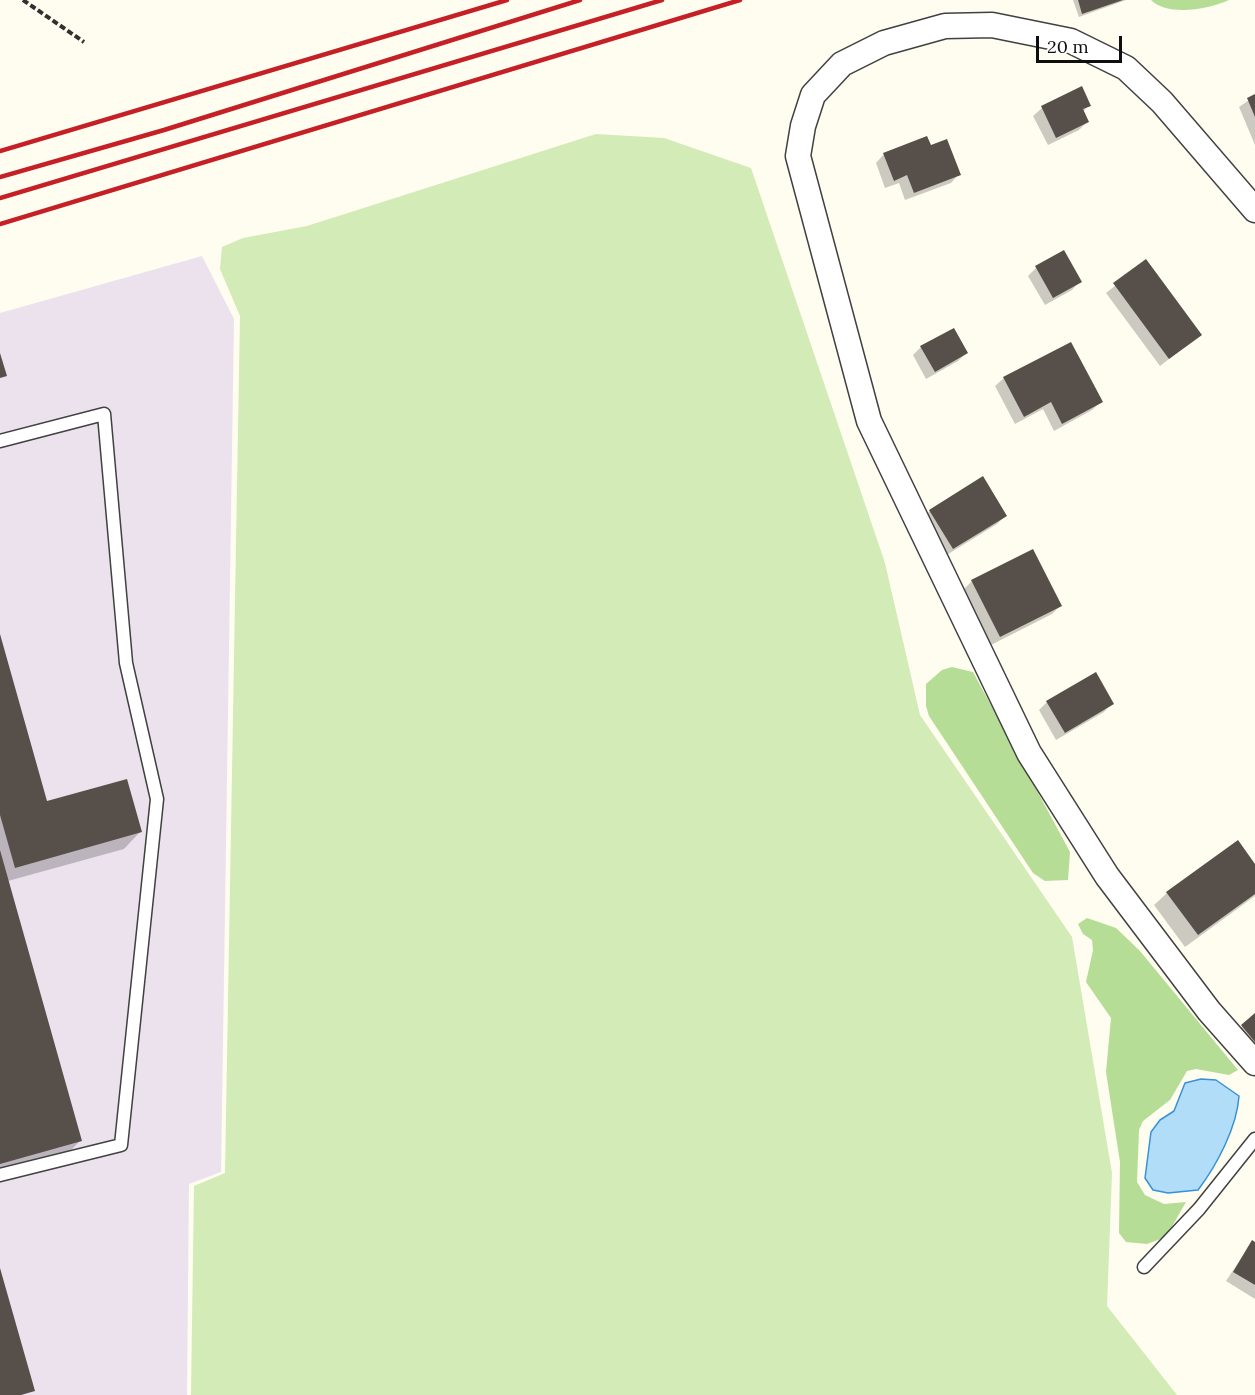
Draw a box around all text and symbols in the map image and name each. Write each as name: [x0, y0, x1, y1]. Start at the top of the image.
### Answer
scale bar: [1039, 24, 1124, 62]
text: 20 m: [1047, 35, 1089, 58]

